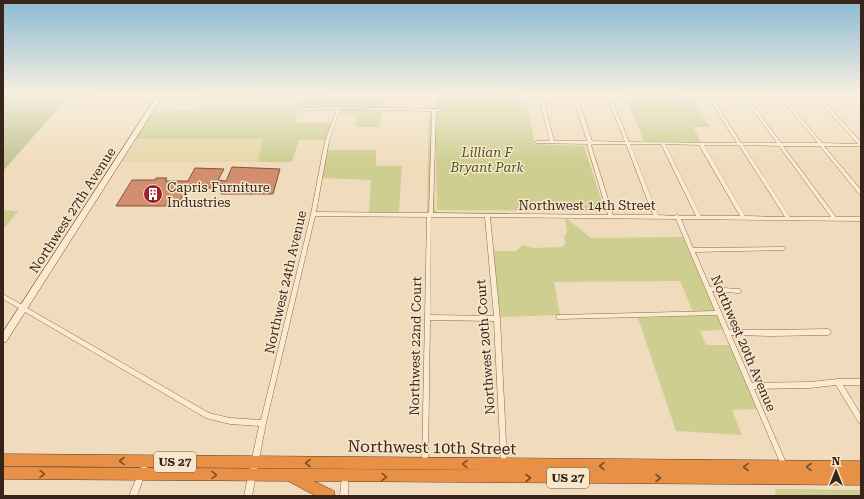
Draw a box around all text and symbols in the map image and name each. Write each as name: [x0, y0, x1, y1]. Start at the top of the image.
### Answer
street label: Northwest 27th Avenue: [26, 145, 119, 276]
park label: Lillian F Bryant Park: [449, 145, 524, 175]
place label: Capris Furniture Industries: [167, 180, 270, 210]
building icon: Capris Furniture Industries: [142, 183, 164, 205]
street label: Northwest 14th Street: [518, 198, 656, 213]
street label: Northwest 24th Avenue: [262, 209, 309, 355]
street label: Northwest 20th Avenue: [708, 273, 779, 414]
street label: Northwest 22nd Court: [407, 276, 424, 416]
street label: Northwest 20th Court: [473, 279, 498, 415]
street label: Northwest 10th Street: [347, 437, 517, 458]
north arrow: [816, 451, 856, 491]
road number: US 27: [154, 452, 196, 472]
text: N: [832, 455, 841, 468]
one-way arrow: [119, 457, 125, 465]
one-way arrow: [305, 459, 311, 467]
one-way arrow: [462, 460, 468, 469]
one-way arrow: [599, 462, 605, 470]
one-way arrow: [743, 463, 749, 471]
one-way arrow: [806, 463, 812, 471]
road number: US 27: [547, 468, 589, 488]
one-way arrow: [39, 470, 45, 478]
one-way arrow: [211, 471, 217, 479]
one-way arrow: [381, 473, 387, 481]
one-way arrow: [525, 474, 531, 482]
one-way arrow: [655, 474, 661, 482]

